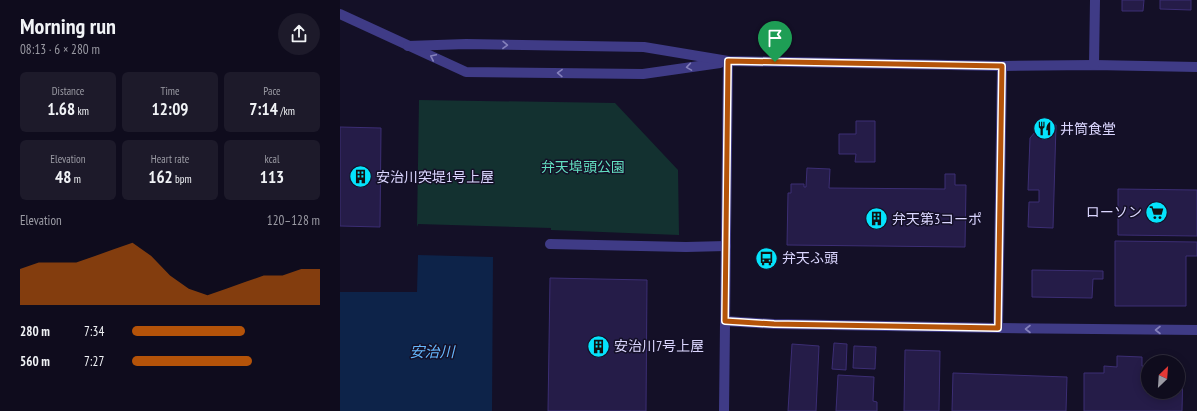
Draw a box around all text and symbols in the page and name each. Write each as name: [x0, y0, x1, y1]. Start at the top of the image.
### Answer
text: Morning run: [20, 12, 116, 40]
button: share: [278, 13, 320, 55]
pin: [758, 21, 792, 62]
icon: arrive: [764, 27, 786, 49]
one-way arrow: [502, 40, 508, 49]
text: 08:13 · 6 × 280 m: [20, 41, 100, 58]
one-way arrow: [430, 54, 437, 62]
one-way arrow: [686, 62, 692, 71]
one-way arrow: [557, 69, 563, 77]
text: Distance: [52, 84, 84, 98]
text: Time: [160, 84, 180, 98]
text: Pace: [263, 84, 281, 98]
text: 1.68: [47, 98, 75, 120]
text: 12:09: [152, 98, 188, 120]
text: 7:14: [249, 98, 278, 120]
text: km: [75, 104, 89, 118]
text: /km: [278, 104, 295, 118]
restaurant icon: 井筒食堂: [1032, 116, 1058, 142]
place label: 井筒食堂: [1060, 120, 1116, 138]
text: Elevation: [50, 152, 86, 166]
text: Heart rate: [151, 152, 189, 166]
text: kcal: [264, 152, 280, 166]
park label: 弁天埠頭公園: [541, 158, 625, 176]
building icon: 安治川突堤1号上屋: [347, 164, 373, 190]
text: 48: [55, 166, 71, 188]
text: 162: [148, 166, 173, 188]
text: 113: [260, 166, 284, 188]
place label: 安治川突堤1号上屋: [376, 168, 494, 186]
text: m: [71, 172, 81, 186]
text: bpm: [173, 172, 192, 186]
supermarket icon: ローソン: [1144, 199, 1170, 225]
place label: ローソン: [1086, 203, 1142, 221]
building icon: 弁天第3コーポ: [863, 206, 889, 232]
place label: 弁天第3コーポ: [892, 210, 982, 228]
text: Elevation: [20, 212, 62, 229]
text: 120–128 m: [267, 212, 320, 229]
bus stop icon: 弁天ふ頭: [754, 245, 780, 271]
place label: 弁天ふ頭: [782, 249, 838, 267]
text: 280 m: [20, 323, 50, 340]
text: 7:34: [84, 323, 104, 340]
one-way arrow: [1025, 325, 1031, 333]
one-way arrow: [1155, 326, 1161, 334]
building icon: 安治川7号上屋: [585, 333, 611, 359]
place label: 安治川7号上屋: [614, 337, 704, 355]
water label: 安治川: [409, 342, 456, 361]
text: 560 m: [20, 353, 50, 370]
text: 7:27: [84, 353, 104, 370]
north arrow: [1141, 355, 1185, 399]
map controls: [1141, 355, 1185, 399]

